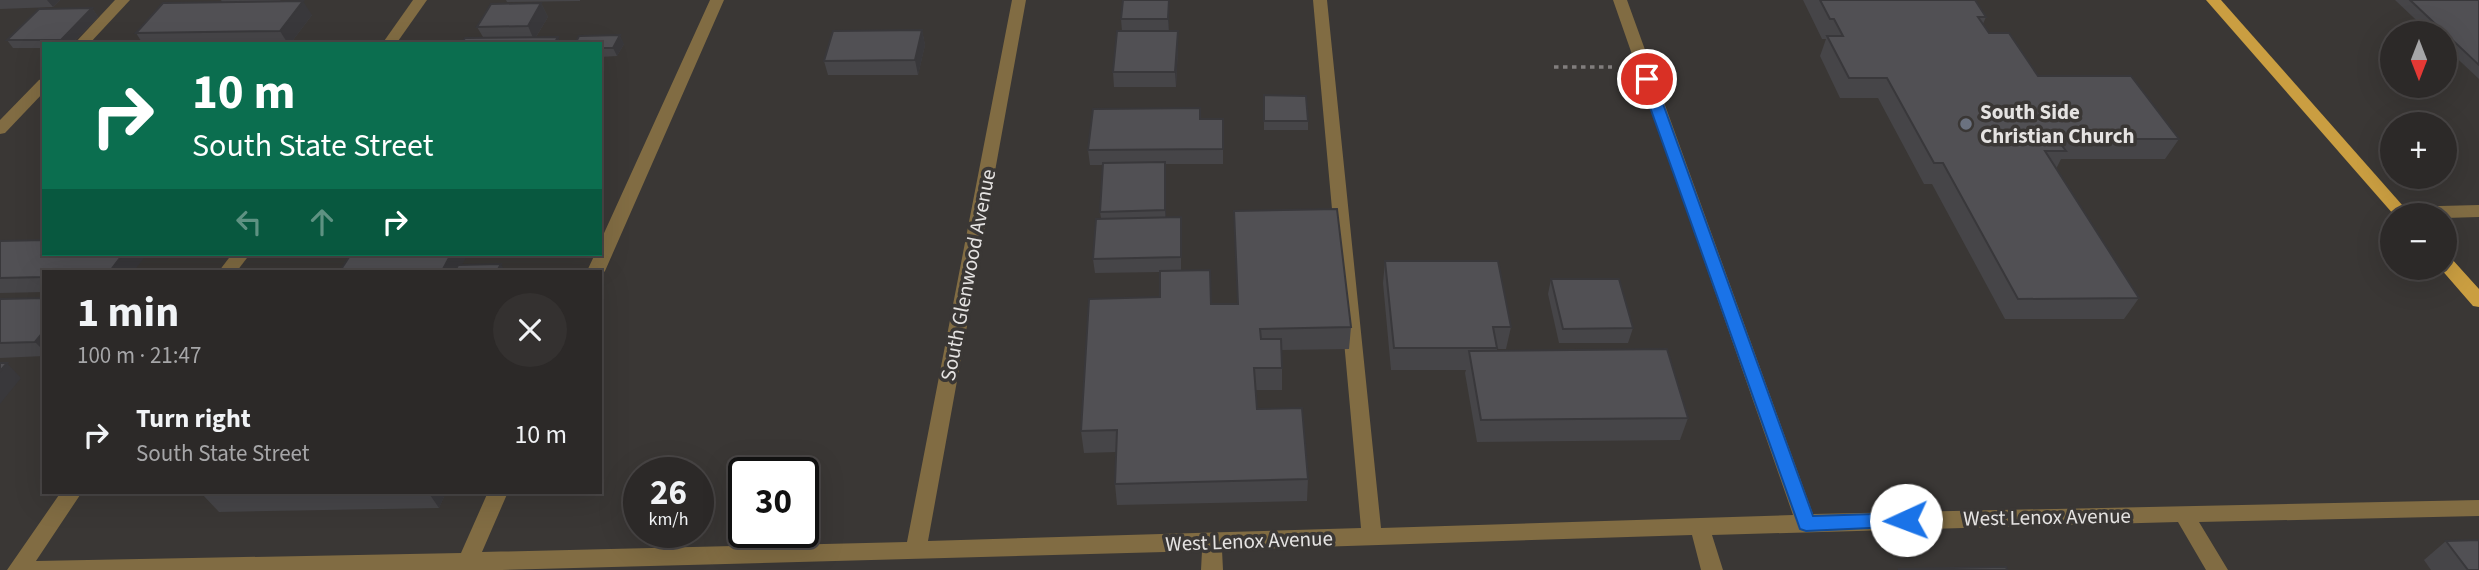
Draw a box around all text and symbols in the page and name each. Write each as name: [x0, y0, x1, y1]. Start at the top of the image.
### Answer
north arrow: [2380, 21, 2457, 98]
map controls: [2380, 21, 2457, 280]
pin: [1617, 49, 1677, 109]
text: 10 m: [192, 58, 296, 128]
icon: arrive: [1628, 60, 1666, 98]
icon: right: [77, 70, 168, 161]
place label: South Side Christian Church: [1980, 97, 2134, 151]
button: +: [2380, 112, 2457, 189]
marker: South Side Christian Church: [1958, 116, 1974, 132]
text: South State Street: [192, 123, 433, 169]
street label: South Glenwood Avenue: [933, 166, 1003, 384]
icon: left: [230, 203, 268, 241]
icon: ahead: [303, 203, 341, 241]
icon: right: [376, 203, 414, 241]
button: −: [2380, 203, 2457, 280]
text: 1 min: [77, 283, 179, 343]
button: close: [493, 293, 567, 367]
text: 100 m · 21:47: [77, 339, 201, 372]
text: Turn right: [136, 400, 251, 437]
icon: right: [77, 416, 115, 454]
text: 10 m: [514, 416, 567, 453]
text: South State Street: [136, 437, 310, 470]
speed limit sign: 30: [728, 457, 819, 548]
text: 26: [650, 468, 687, 518]
position arrow: [1869, 483, 1943, 557]
street label: West Lenox Avenue: [1963, 501, 2131, 533]
text: km/h: [649, 507, 688, 532]
street label: West Lenox Avenue: [1165, 523, 1333, 559]

